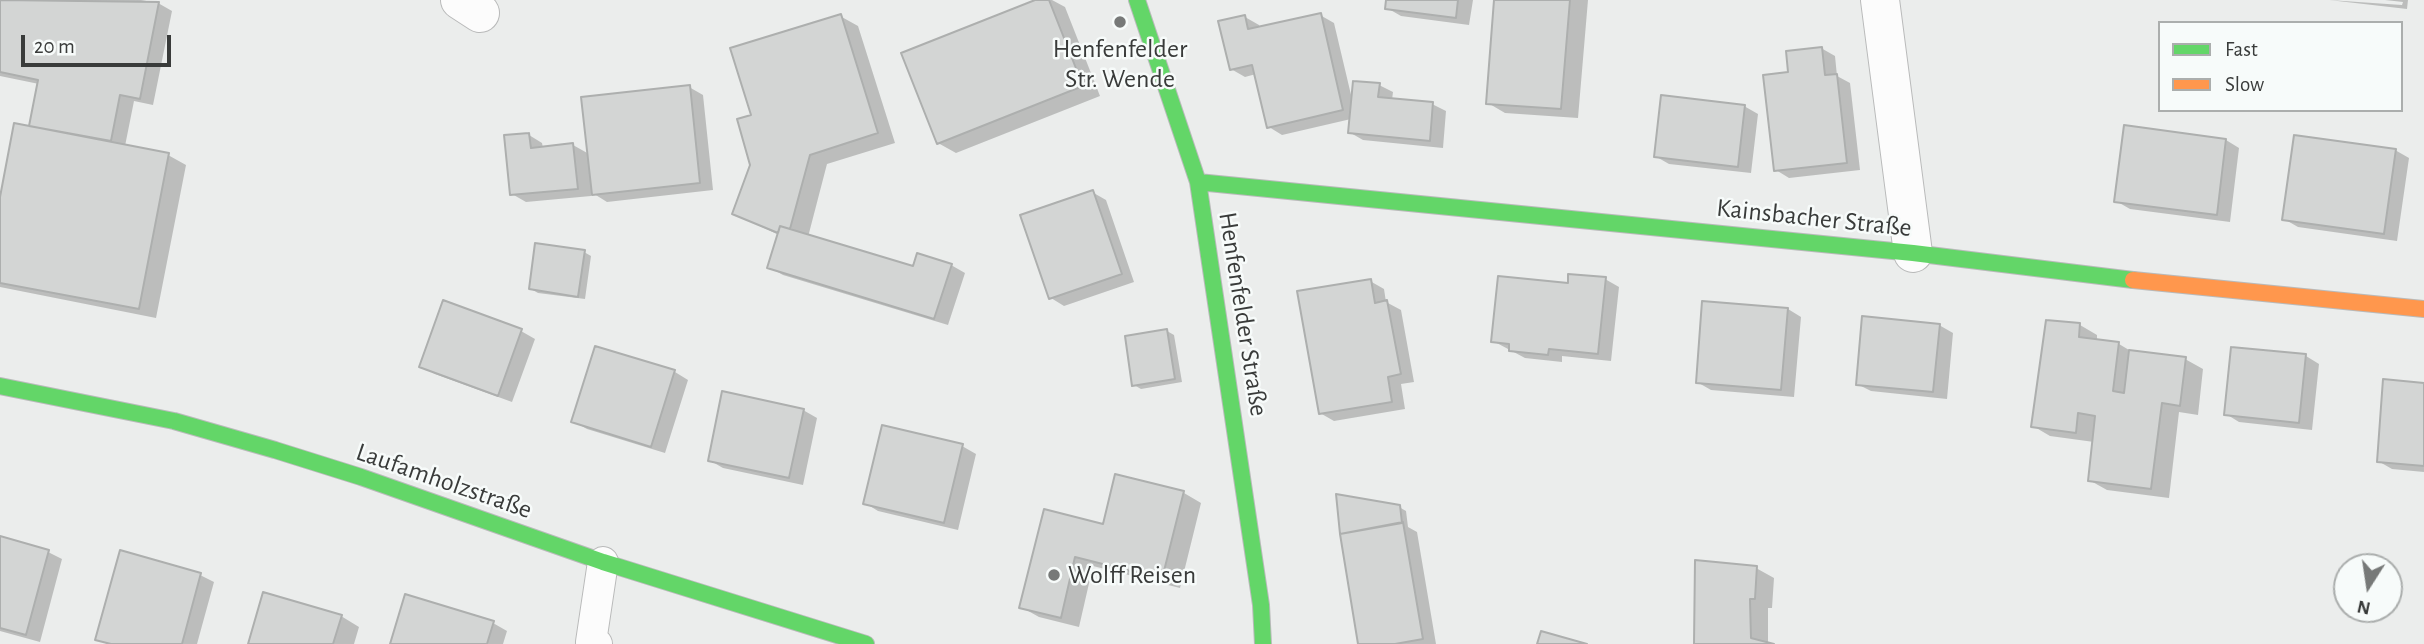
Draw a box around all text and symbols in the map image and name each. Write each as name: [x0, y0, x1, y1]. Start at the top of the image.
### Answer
marker: Henfenfelder Str. Wende: [1112, 14, 1128, 30]
scale bar: [24, 21, 175, 65]
legend: [2158, 21, 2403, 112]
place label: Henfenfelder Str. Wende: [1053, 33, 1187, 94]
text: 20 m: [34, 36, 75, 57]
text: Fast: [2225, 39, 2258, 60]
text: Slow: [2225, 74, 2264, 95]
street label: Kainsbacher Straße: [1715, 192, 1913, 244]
street label: Henfenfelder Straße: [1211, 210, 1275, 418]
street label: Laufamholzstraße: [352, 436, 536, 526]
north arrow: [2333, 553, 2403, 623]
place label: Wolff Reisen: [1068, 559, 1196, 591]
marker: Wolff Reisen: [1046, 567, 1062, 583]
text: N: [2356, 596, 2372, 618]

